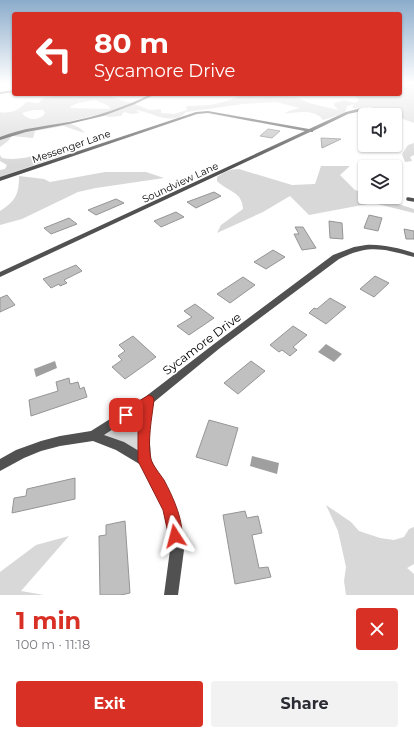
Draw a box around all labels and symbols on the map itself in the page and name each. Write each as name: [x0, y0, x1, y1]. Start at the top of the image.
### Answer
street label: Messenger Lane: [30, 127, 112, 166]
street label: Soundview Lane: [140, 159, 220, 206]
street label: Sycamore Drive: [160, 309, 244, 378]
pin: [109, 398, 143, 432]
position arrow: [154, 515, 196, 557]

